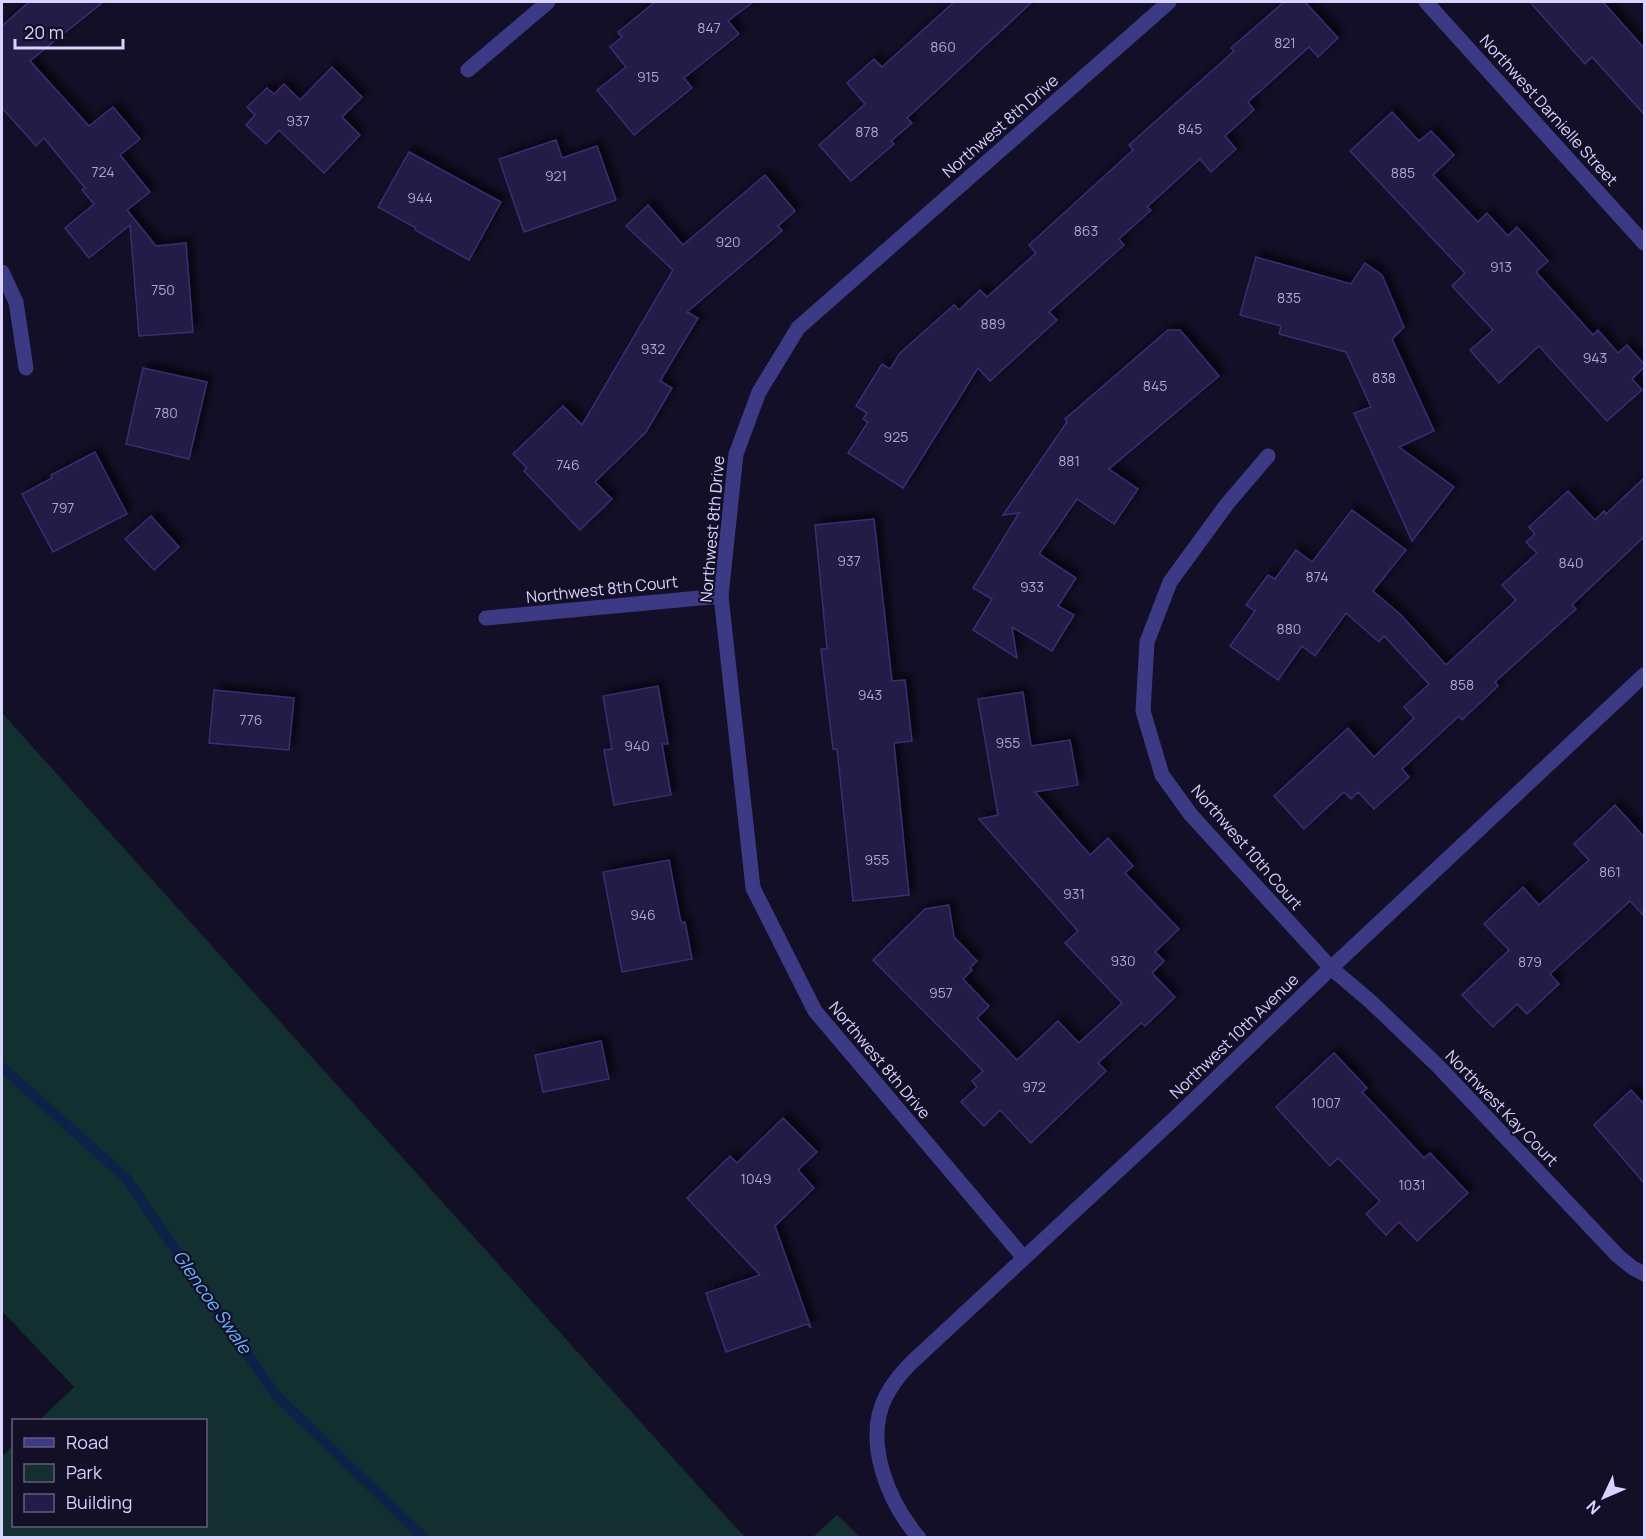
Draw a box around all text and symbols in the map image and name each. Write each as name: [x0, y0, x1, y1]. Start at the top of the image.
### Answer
scale bar: [15, 12, 123, 50]
house number: 847: [697, 18, 721, 37]
text: 20 m: [24, 20, 64, 44]
street label: Northwest Darnielle Street: [1475, 30, 1623, 190]
house number: 821: [1274, 33, 1296, 52]
house number: 860: [930, 37, 956, 56]
house number: 915: [637, 67, 659, 86]
street label: Northwest 8th Drive: [937, 69, 1063, 183]
house number: 937: [286, 111, 310, 130]
house number: 845: [1178, 119, 1202, 138]
house number: 878: [855, 122, 879, 141]
house number: 724: [92, 162, 114, 181]
house number: 885: [1391, 163, 1415, 182]
house number: 921: [545, 166, 567, 185]
house number: 944: [407, 188, 433, 207]
house number: 863: [1074, 221, 1098, 240]
house number: 920: [715, 232, 741, 251]
house number: 913: [1490, 257, 1512, 276]
house number: 750: [151, 280, 175, 299]
house number: 835: [1277, 288, 1301, 307]
house number: 889: [981, 314, 1005, 333]
house number: 932: [641, 339, 665, 358]
house number: 943: [1583, 348, 1607, 367]
house number: 838: [1372, 368, 1396, 387]
house number: 845: [1143, 376, 1167, 395]
house number: 780: [154, 403, 178, 422]
house number: 925: [884, 427, 908, 446]
house number: 881: [1058, 451, 1080, 470]
house number: 746: [556, 455, 580, 474]
street label: Northwest 8th Drive: [695, 455, 729, 603]
house number: 797: [52, 498, 74, 517]
house number: 937: [837, 551, 861, 570]
house number: 840: [1559, 553, 1583, 572]
house number: 874: [1306, 567, 1328, 586]
street label: Northwest 8th Court: [525, 570, 679, 608]
house number: 933: [1020, 577, 1044, 596]
house number: 880: [1277, 619, 1301, 638]
house number: 858: [1450, 675, 1474, 694]
house number: 943: [858, 685, 882, 704]
house number: 776: [239, 710, 263, 729]
house number: 955: [996, 733, 1020, 752]
house number: 940: [624, 736, 650, 755]
street label: Northwest 10th Court: [1187, 780, 1307, 914]
house number: 955: [865, 850, 889, 869]
house number: 861: [1599, 862, 1621, 881]
house number: 931: [1063, 884, 1085, 903]
house number: 946: [630, 905, 656, 924]
house number: 930: [1111, 951, 1135, 970]
house number: 879: [1518, 952, 1542, 971]
street label: Northwest 10th Avenue: [1165, 969, 1303, 1103]
house number: 957: [929, 983, 953, 1002]
street label: Northwest 8th Drive: [824, 997, 936, 1123]
street label: Northwest Kay Court: [1441, 1045, 1563, 1171]
house number: 972: [1022, 1077, 1046, 1096]
house number: 1007: [1311, 1093, 1341, 1112]
house number: 1049: [741, 1169, 771, 1188]
house number: 1031: [1398, 1175, 1426, 1194]
water label: Glencoe Swale: [168, 1245, 258, 1359]
legend: [12, 1419, 207, 1527]
text: Road: [66, 1430, 109, 1454]
text: Park: [66, 1460, 103, 1484]
north arrow: [1574, 1467, 1634, 1527]
text: Building: [66, 1490, 132, 1514]
text: N: [1581, 1496, 1605, 1519]

